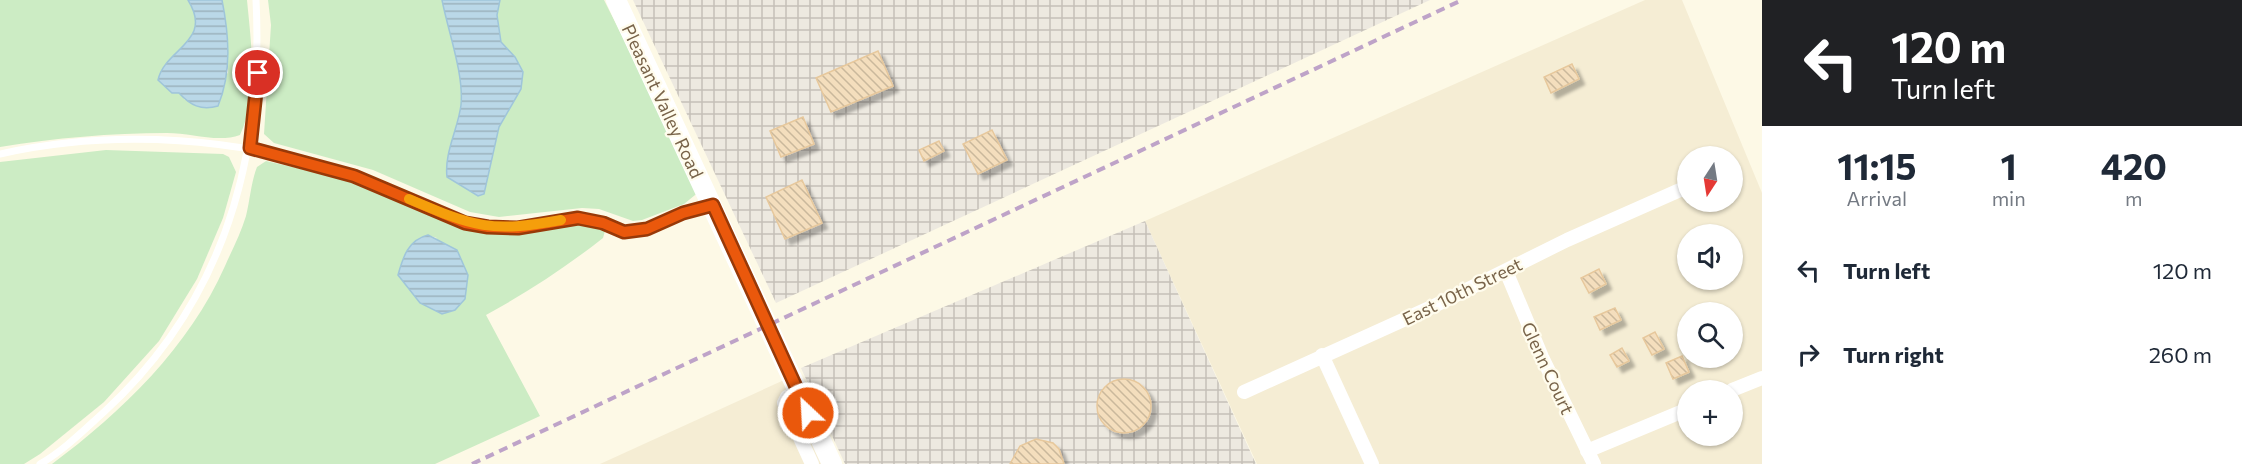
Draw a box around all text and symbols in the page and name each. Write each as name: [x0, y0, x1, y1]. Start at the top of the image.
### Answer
street label: Pleasant Valley Road: [618, 20, 708, 182]
text: 120 m: [1891, 20, 2006, 72]
icon: left: [1792, 24, 1870, 102]
pin: [232, 47, 283, 98]
icon: arrive: [241, 56, 274, 89]
text: Turn left: [1891, 72, 1995, 105]
text: 11:15: [1837, 143, 1917, 187]
text: 1: [2001, 143, 2017, 187]
text: 420: [2101, 143, 2167, 187]
north arrow: [1677, 146, 1743, 212]
map controls: [1677, 146, 1743, 446]
text: Arrival: [1847, 186, 1907, 210]
text: min: [1992, 186, 2026, 210]
text: m: [2125, 186, 2143, 210]
button: sound: [1677, 224, 1743, 290]
street label: East 10th Street: [1399, 253, 1525, 329]
icon: left: [1792, 254, 1825, 287]
text: Turn left: [1843, 257, 1930, 284]
text: 120 m: [2153, 257, 2212, 284]
button: search: [1677, 302, 1743, 368]
street label: Glenn Court: [1517, 318, 1579, 418]
icon: right: [1792, 338, 1825, 371]
text: Turn right: [1843, 341, 1944, 368]
text: 260 m: [2149, 341, 2212, 368]
button: +: [1677, 380, 1743, 446]
position arrow: [776, 381, 840, 445]

